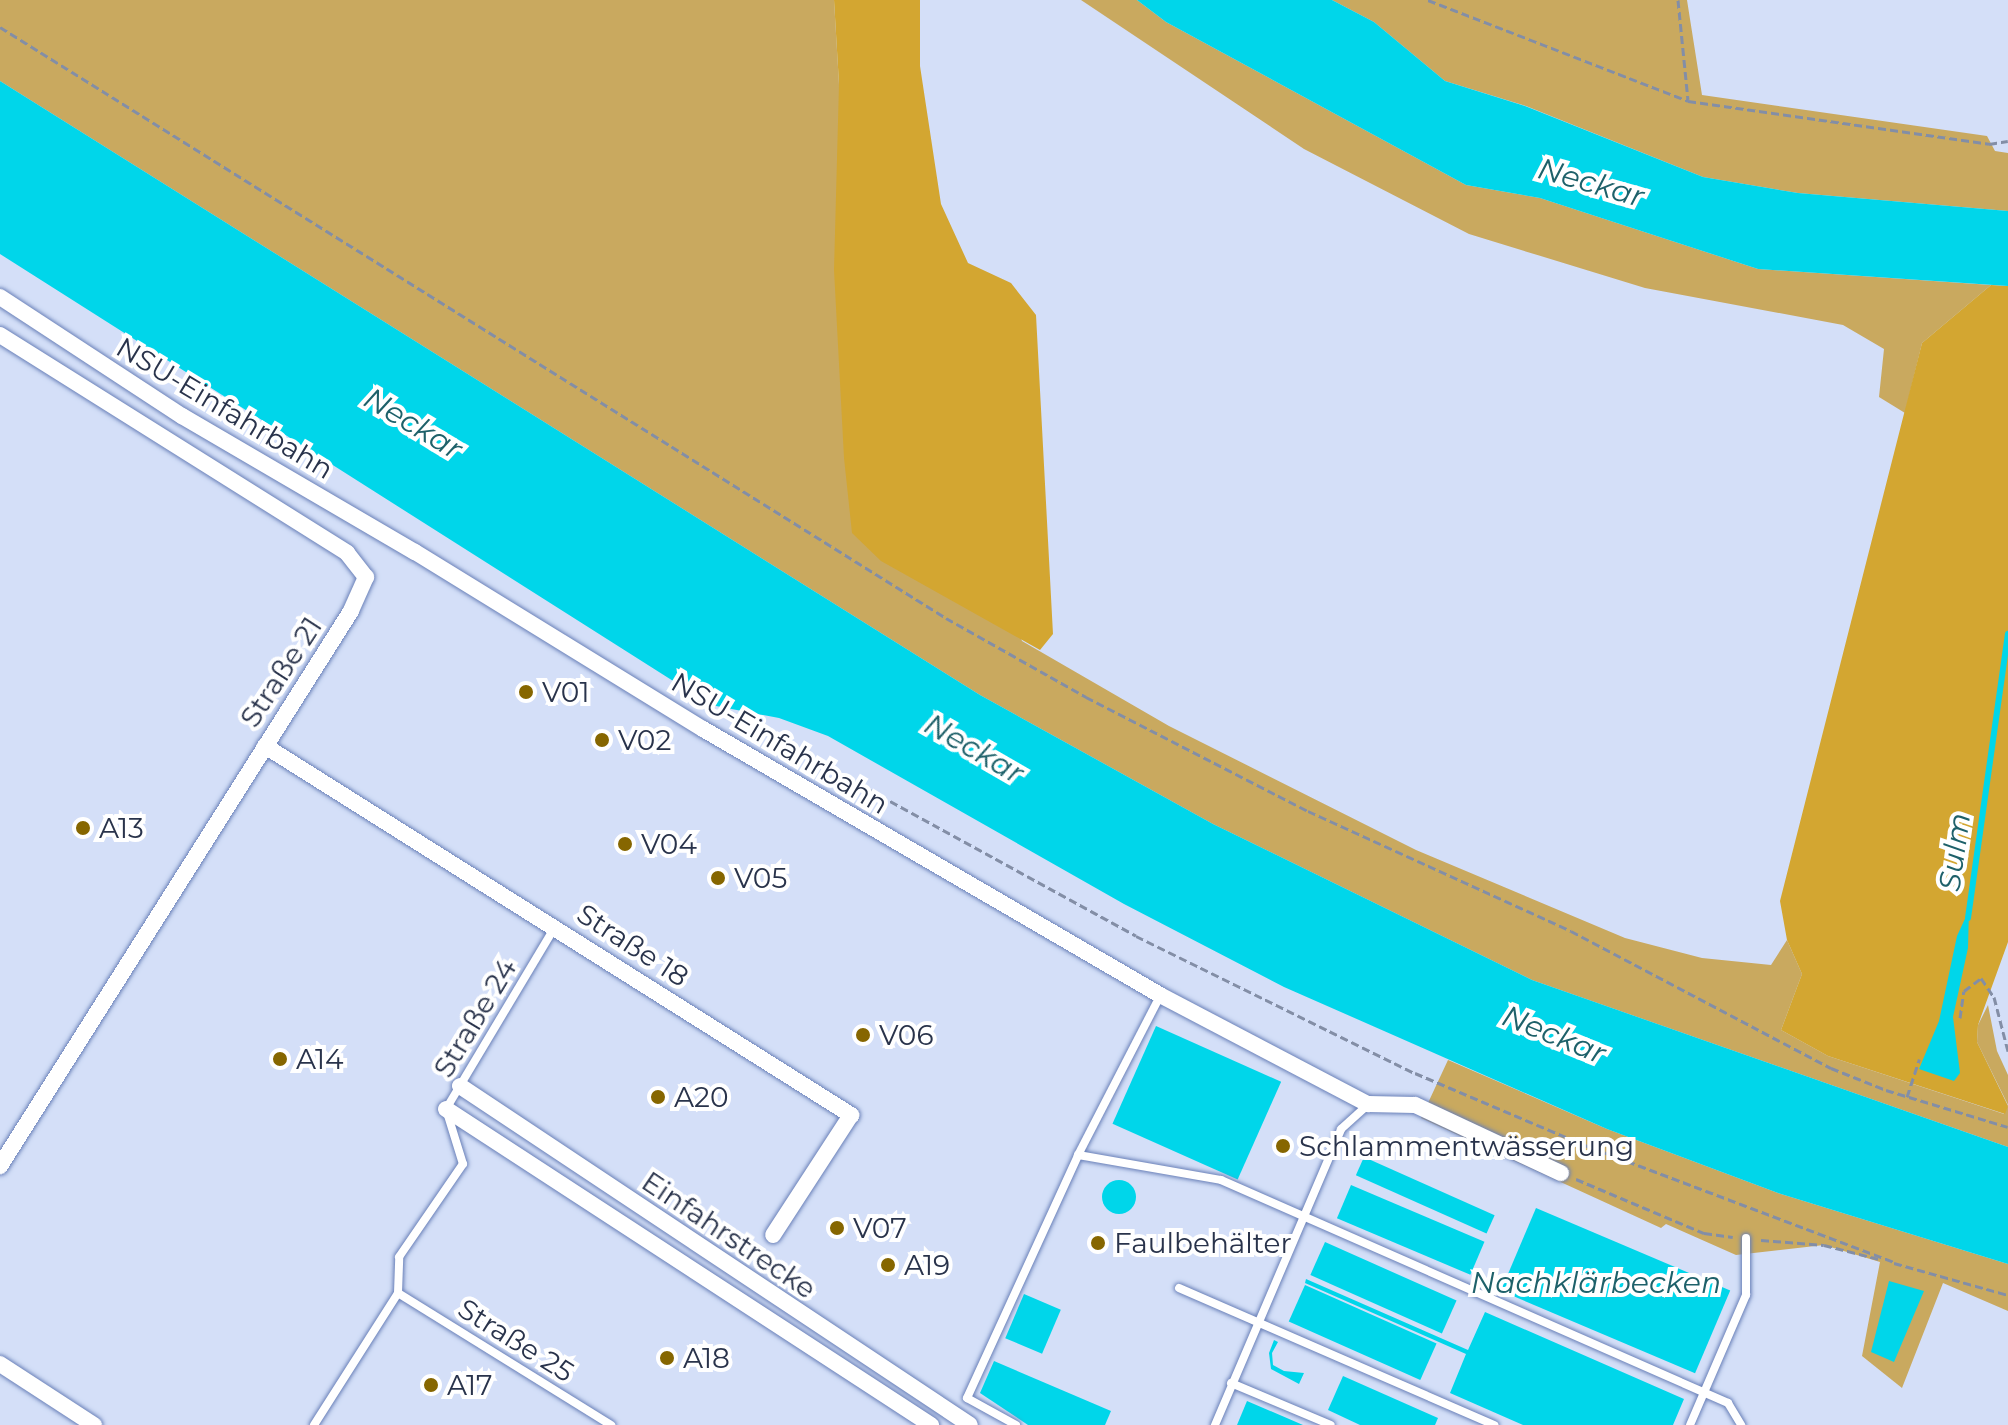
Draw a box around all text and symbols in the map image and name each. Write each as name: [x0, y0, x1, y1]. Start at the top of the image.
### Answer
water label: Neckar: [1534, 151, 1648, 215]
street label: NSU-Einfahrbahn: [110, 330, 340, 486]
water label: Neckar: [357, 381, 469, 467]
street label: Straße 21: [233, 611, 329, 733]
street label: NSU-Einfahrbahn: [665, 665, 895, 821]
place label: V01: [542, 675, 589, 709]
marker: V01: [517, 683, 535, 701]
water label: Neckar: [918, 706, 1030, 792]
place label: V02: [618, 723, 671, 757]
marker: V02: [593, 731, 611, 749]
place label: A13: [99, 811, 144, 845]
water label: Sulm: [1932, 811, 1978, 893]
marker: A13: [74, 819, 92, 837]
place label: V04: [641, 827, 697, 861]
marker: V04: [616, 835, 634, 853]
place label: V05: [734, 861, 787, 895]
marker: V05: [709, 869, 727, 887]
street label: Straße 18: [571, 897, 695, 993]
street label: Straße 24: [427, 953, 523, 1083]
water label: Neckar: [1497, 998, 1611, 1072]
place label: V06: [879, 1018, 933, 1052]
marker: V06: [854, 1026, 872, 1044]
place label: A14: [296, 1042, 344, 1076]
marker: A14: [271, 1050, 289, 1068]
place label: A20: [674, 1080, 728, 1114]
marker: A20: [649, 1088, 667, 1106]
place label: Schlammentwässerung: [1299, 1129, 1634, 1163]
marker: Schlammentwässerung: [1274, 1137, 1292, 1155]
street label: Einfahrstrecke: [636, 1164, 822, 1306]
place label: V07: [853, 1211, 907, 1245]
marker: V07: [828, 1219, 846, 1237]
place label: Faulbehälter: [1114, 1226, 1292, 1260]
marker: Faulbehälter: [1089, 1234, 1107, 1252]
place label: A19: [904, 1248, 950, 1282]
marker: A19: [879, 1256, 897, 1274]
water label: Nachklärbecken: [1471, 1265, 1721, 1301]
street label: Straße 25: [452, 1291, 580, 1389]
place label: A18: [683, 1341, 730, 1375]
marker: A18: [658, 1349, 676, 1367]
place label: A17: [447, 1368, 493, 1402]
marker: A17: [422, 1376, 440, 1394]

